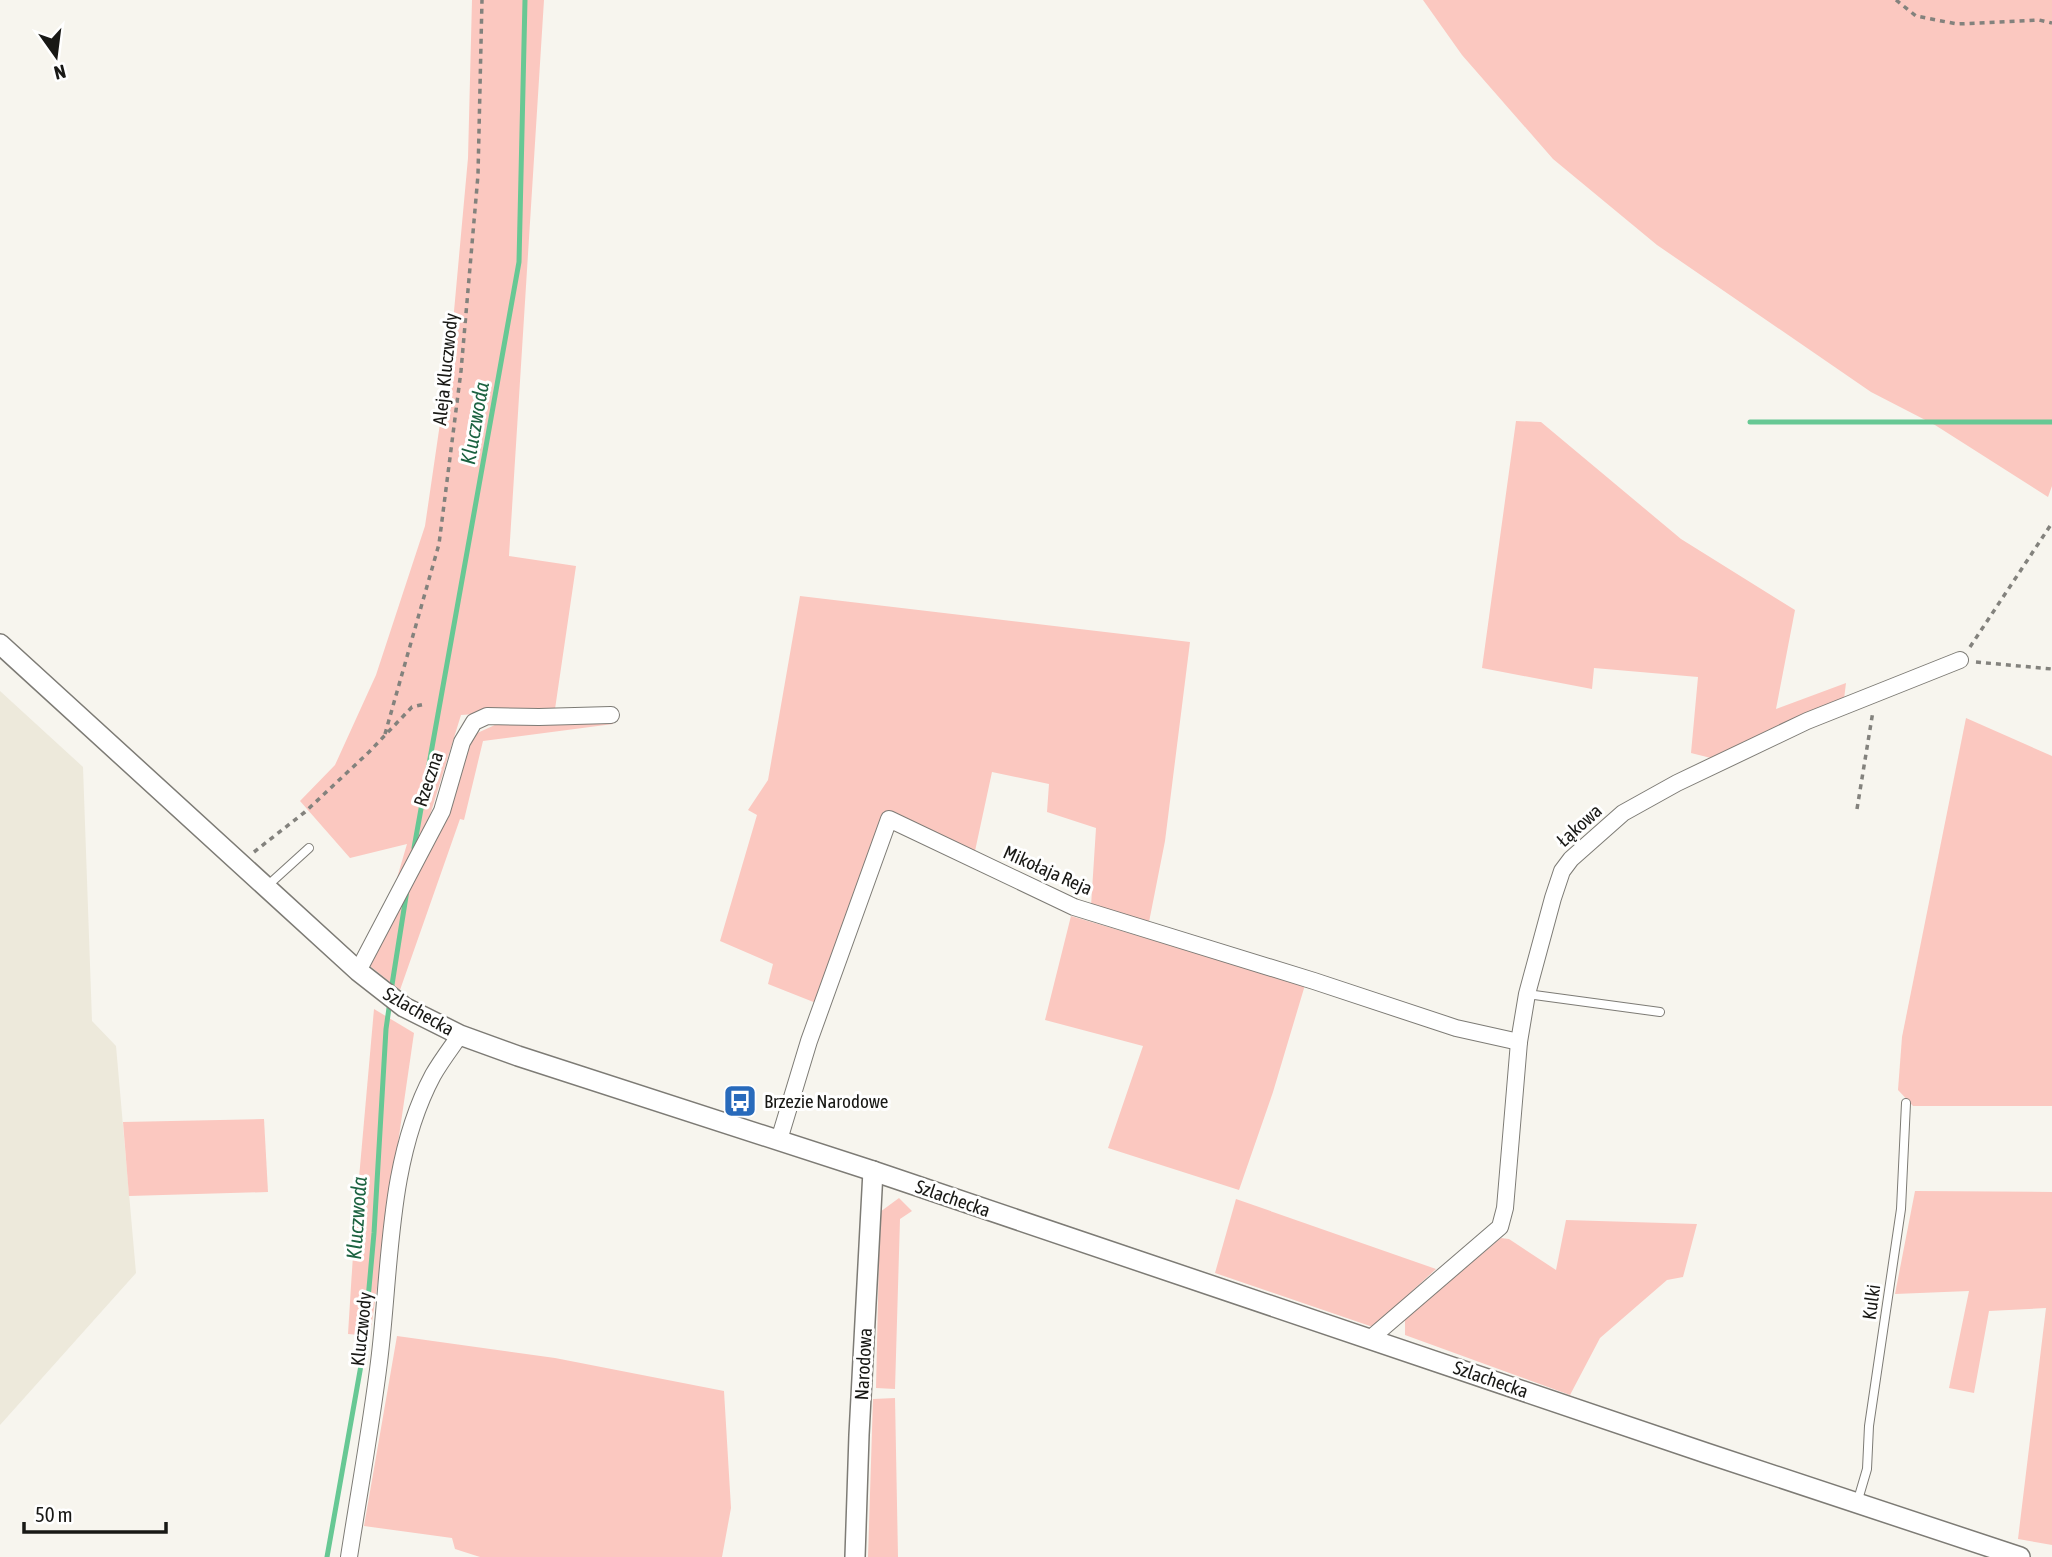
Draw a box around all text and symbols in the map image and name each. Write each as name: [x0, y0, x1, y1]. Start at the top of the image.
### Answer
north arrow: [21, 21, 91, 91]
text: N: [52, 60, 68, 85]
street label: Aleja Kluczwody: [428, 312, 462, 426]
water label: Kluczwoda: [455, 380, 493, 466]
street label: Rzeczna: [409, 749, 447, 809]
street label: Łąkowa: [1552, 799, 1606, 851]
street label: Mikołaja Reja: [1000, 841, 1096, 899]
street label: Szlachecka: [380, 982, 458, 1040]
bus stop icon: Brzezie Narodowe: [721, 1082, 759, 1120]
place label: Brzezie Narodowe: [764, 1090, 888, 1112]
water label: Kluczwoda: [341, 1175, 371, 1260]
street label: Szlachecka: [913, 1175, 993, 1221]
street label: Kulki: [1858, 1283, 1884, 1321]
street label: Kluczwody: [346, 1291, 376, 1367]
street label: Narodowa: [850, 1327, 876, 1401]
street label: Szlachecka: [1451, 1356, 1531, 1402]
scale bar: [24, 1490, 166, 1534]
text: 50 m: [35, 1502, 73, 1526]

